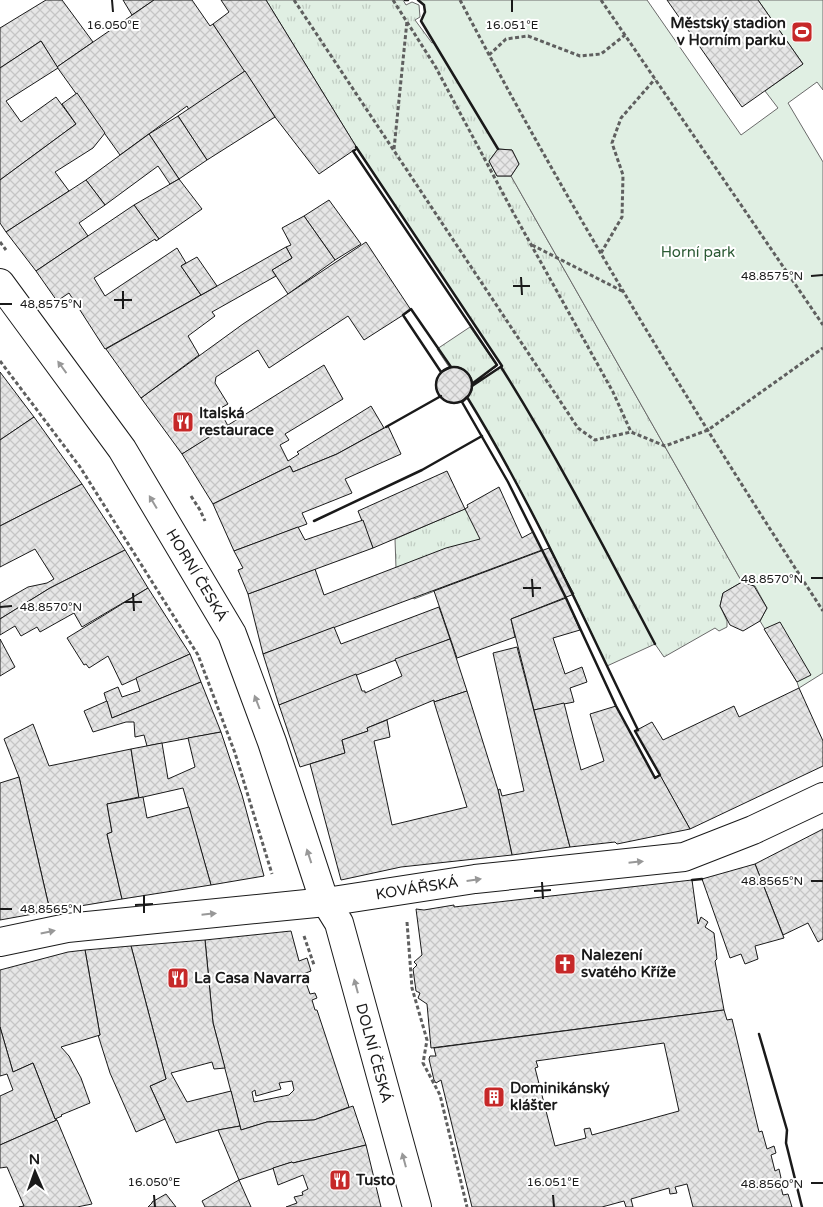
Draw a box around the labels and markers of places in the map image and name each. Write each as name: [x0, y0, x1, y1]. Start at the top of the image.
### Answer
place label: Městský stadion v Horním parku: [670, 14, 786, 50]
sports icon: Městský stadion v Horním parku: [790, 20, 814, 44]
place label: Italská restaurace: [199, 404, 274, 439]
restaurant icon: Italská restaurace: [171, 410, 195, 434]
place label: Nalezení svatého Kříže: [581, 946, 677, 981]
church icon: Nalezení svatého Kříže: [553, 952, 577, 976]
restaurant icon: La Casa Navarra: [166, 966, 190, 990]
place label: La Casa Navarra: [194, 969, 310, 987]
place label: Dominikánský klášter: [510, 1079, 610, 1114]
building icon: Dominikánský klášter: [482, 1085, 506, 1109]
restaurant icon: Tusto: [328, 1168, 352, 1192]
place label: Tusto: [355, 1171, 395, 1189]

